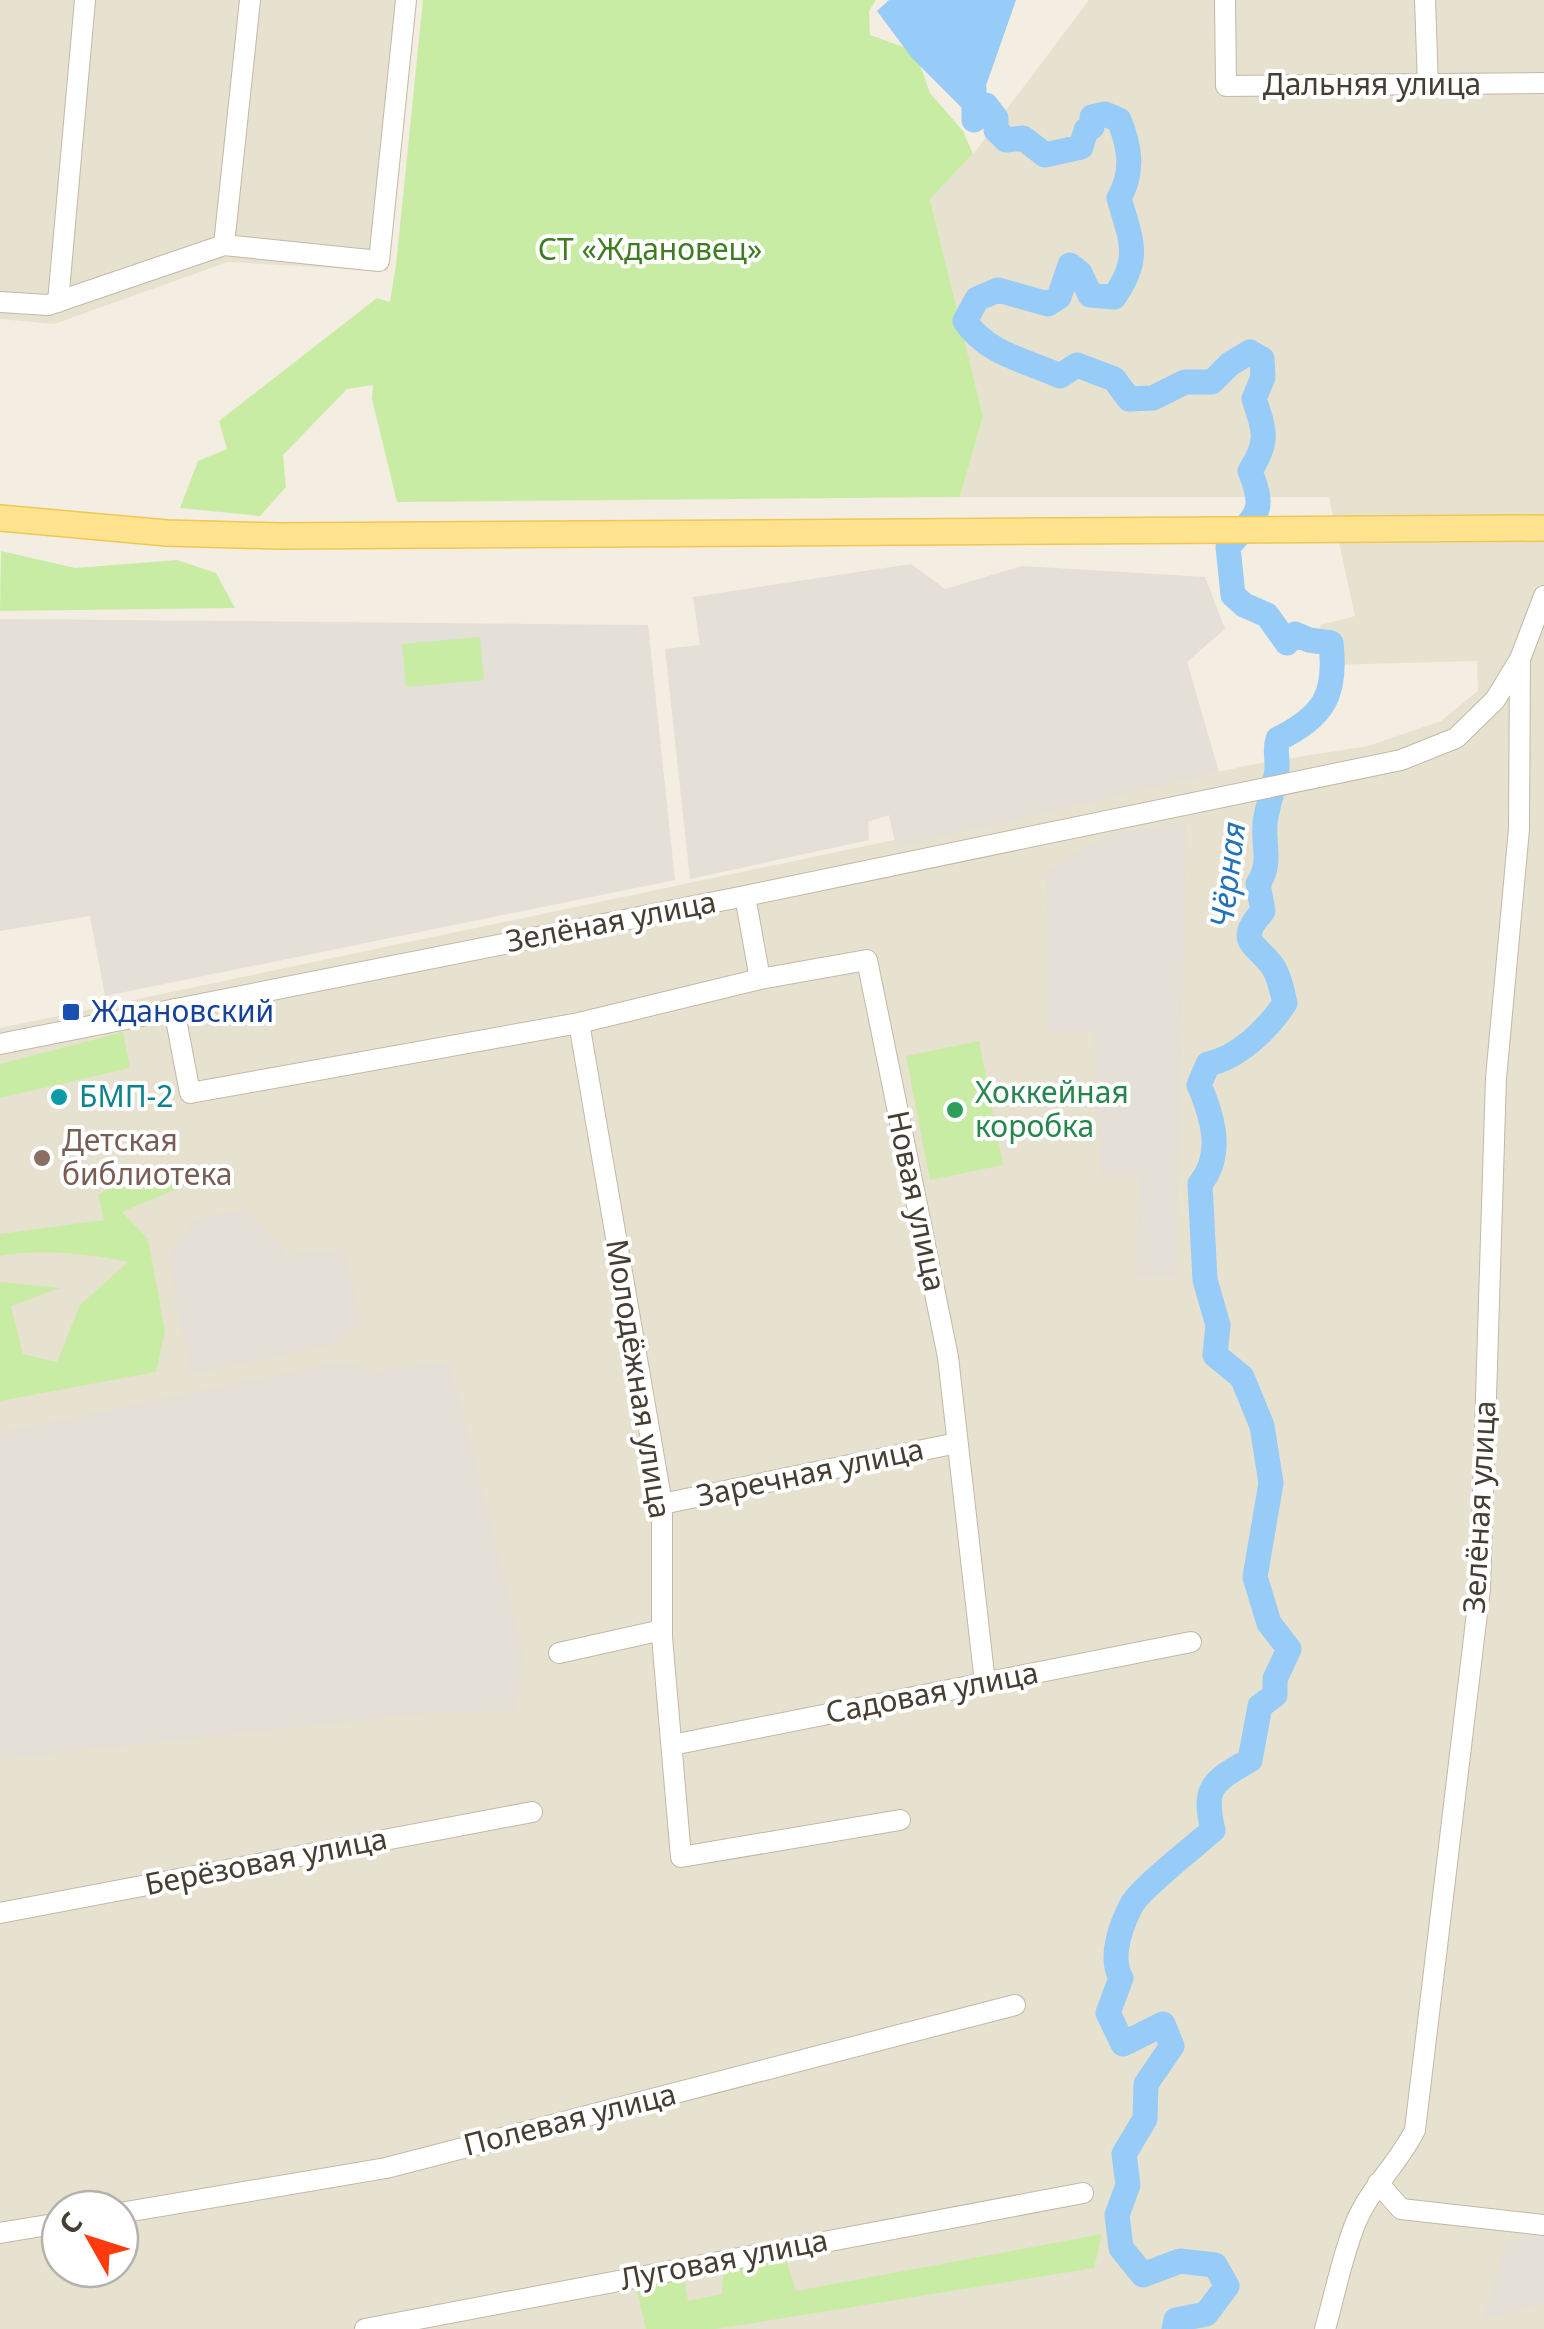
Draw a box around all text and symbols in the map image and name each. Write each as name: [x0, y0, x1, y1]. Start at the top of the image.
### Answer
street label: Дальняя улица: [1263, 63, 1481, 104]
park label: СТ «Ждановец»: [538, 228, 762, 269]
water label: Чёрная: [1199, 819, 1254, 930]
street label: Зелёная улица: [502, 880, 719, 961]
place label: Ждановский: [91, 990, 274, 1031]
marker: Ждановский: [60, 1001, 82, 1023]
place label: Хоккейная коробка: [975, 1071, 1129, 1146]
place label: БМП-2: [79, 1075, 173, 1116]
marker: БМП-2: [48, 1086, 70, 1108]
marker: Хоккейная коробка: [944, 1099, 966, 1121]
street label: Новая улица: [878, 1106, 957, 1295]
place label: Детская библиотека: [62, 1119, 232, 1194]
marker: Детская библиотека: [31, 1147, 53, 1169]
street label: Молодёжная улица: [597, 1236, 682, 1521]
street label: Зелёная улица: [1452, 1399, 1505, 1614]
street label: Заречная улица: [692, 1427, 927, 1516]
street label: Садовая улица: [822, 1651, 1041, 1732]
street label: Берёзовая улица: [141, 1817, 390, 1904]
street label: Полевая улица: [459, 2072, 680, 2165]
north arrow: [40, 2189, 140, 2289]
text: С: [49, 2204, 90, 2242]
street label: Луговая улица: [616, 2218, 831, 2299]

